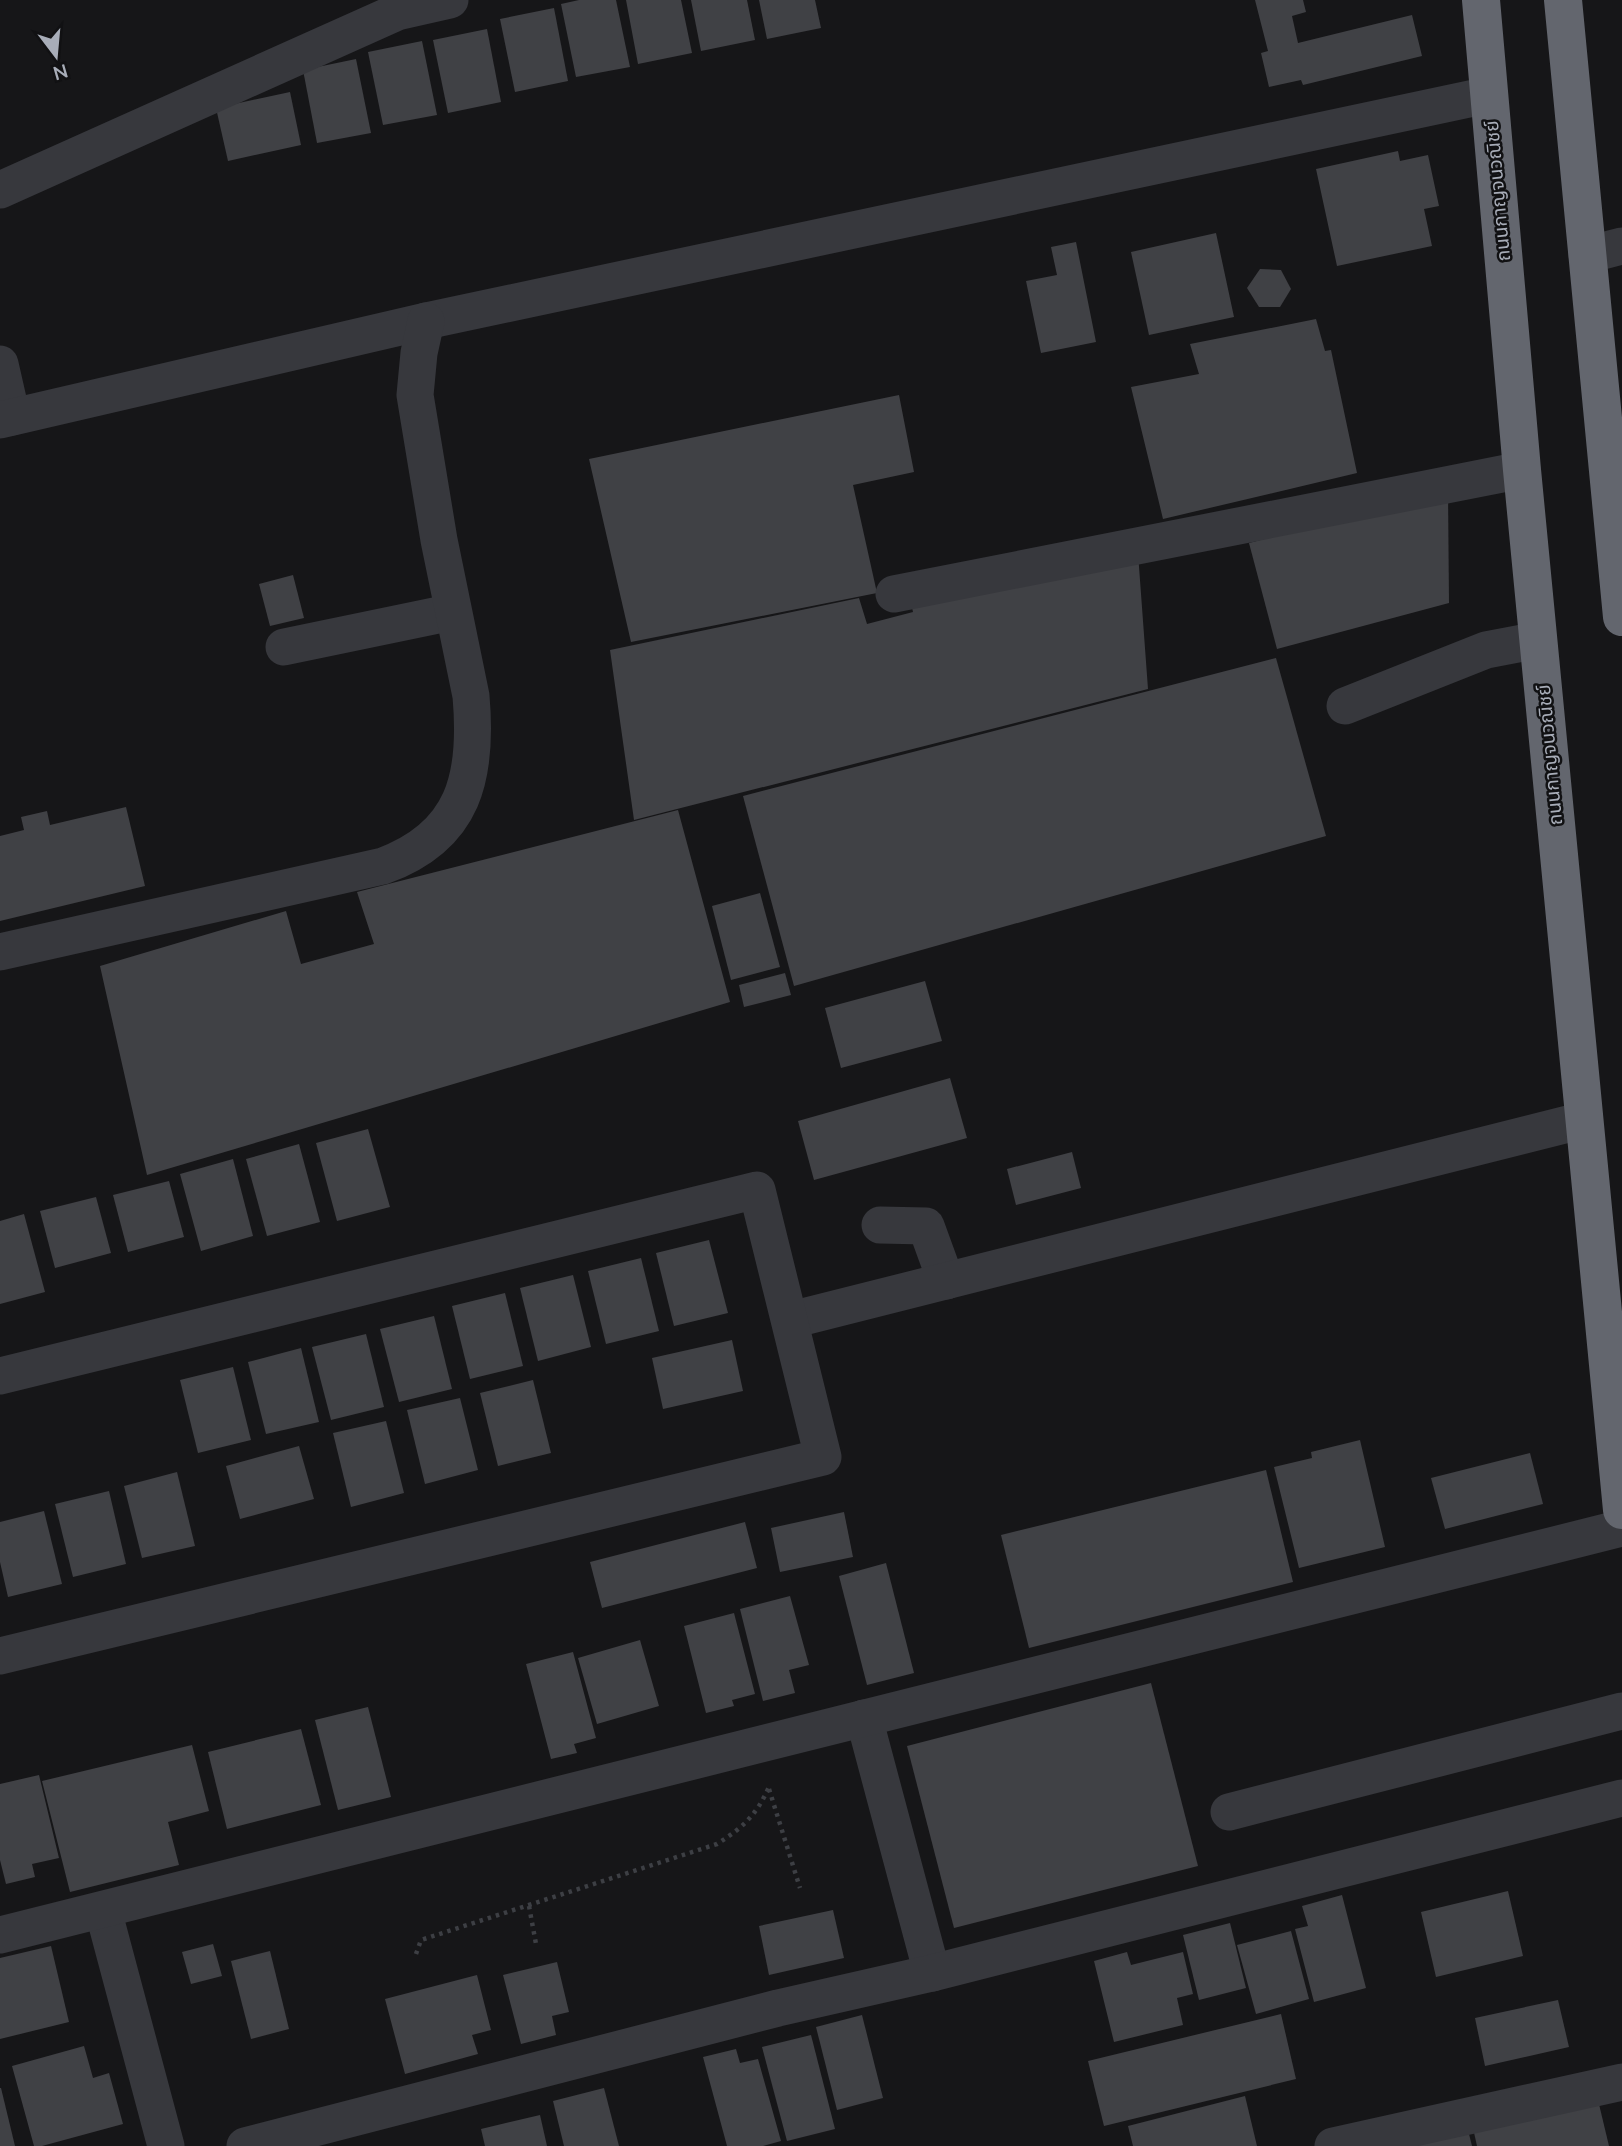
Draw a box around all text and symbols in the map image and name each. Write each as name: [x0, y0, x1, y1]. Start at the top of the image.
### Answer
north arrow: [21, 21, 91, 91]
text: N: [50, 57, 71, 86]
street label: ถนนกาญจนวณิชย์: [1479, 119, 1517, 262]
street label: ถนนกาญจนวณิชย์: [1531, 683, 1569, 826]

